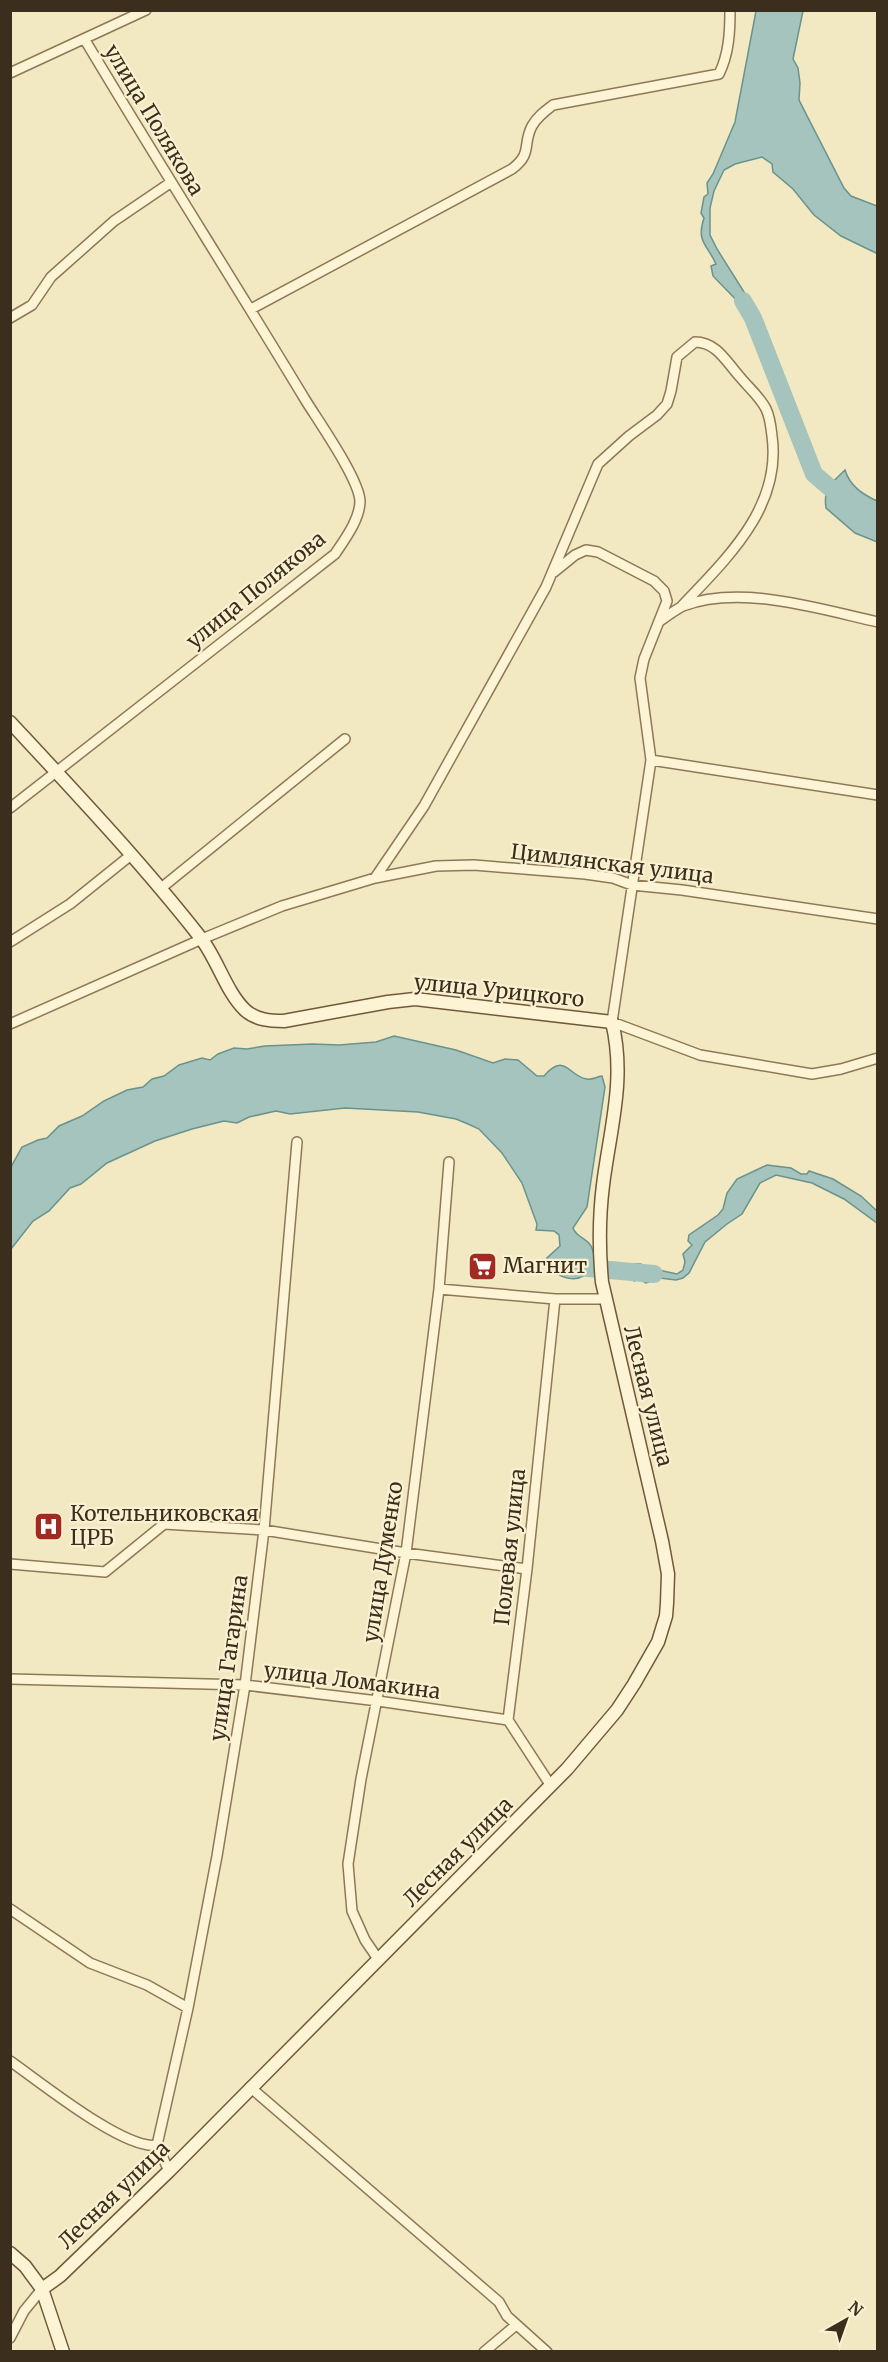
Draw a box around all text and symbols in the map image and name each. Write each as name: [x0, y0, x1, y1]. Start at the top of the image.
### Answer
street label: улица Полякова: [99, 39, 210, 200]
street label: улица Полякова: [180, 525, 331, 654]
street label: Цимлянская улица: [509, 838, 715, 889]
street label: улица Урицкого: [413, 968, 586, 1013]
supermarket icon: Магнит: [466, 1250, 498, 1282]
place label: Магнит: [503, 1252, 588, 1279]
street label: Лесная улица: [618, 1323, 679, 1469]
street label: Полевая улица: [488, 1467, 531, 1627]
street label: улица Думенко: [356, 1479, 409, 1644]
place label: Котельниковская ЦРБ: [70, 1500, 259, 1551]
hospital icon: Котельниковская ЦРБ: [33, 1510, 65, 1542]
street label: улица Гагарина: [203, 1573, 254, 1743]
street label: улица Ломакина: [262, 1656, 442, 1705]
street label: Лесная улица: [397, 1791, 518, 1912]
street label: Лесная улица: [52, 2135, 175, 2255]
north arrow: [816, 2290, 876, 2350]
text: N: [844, 2297, 867, 2320]

